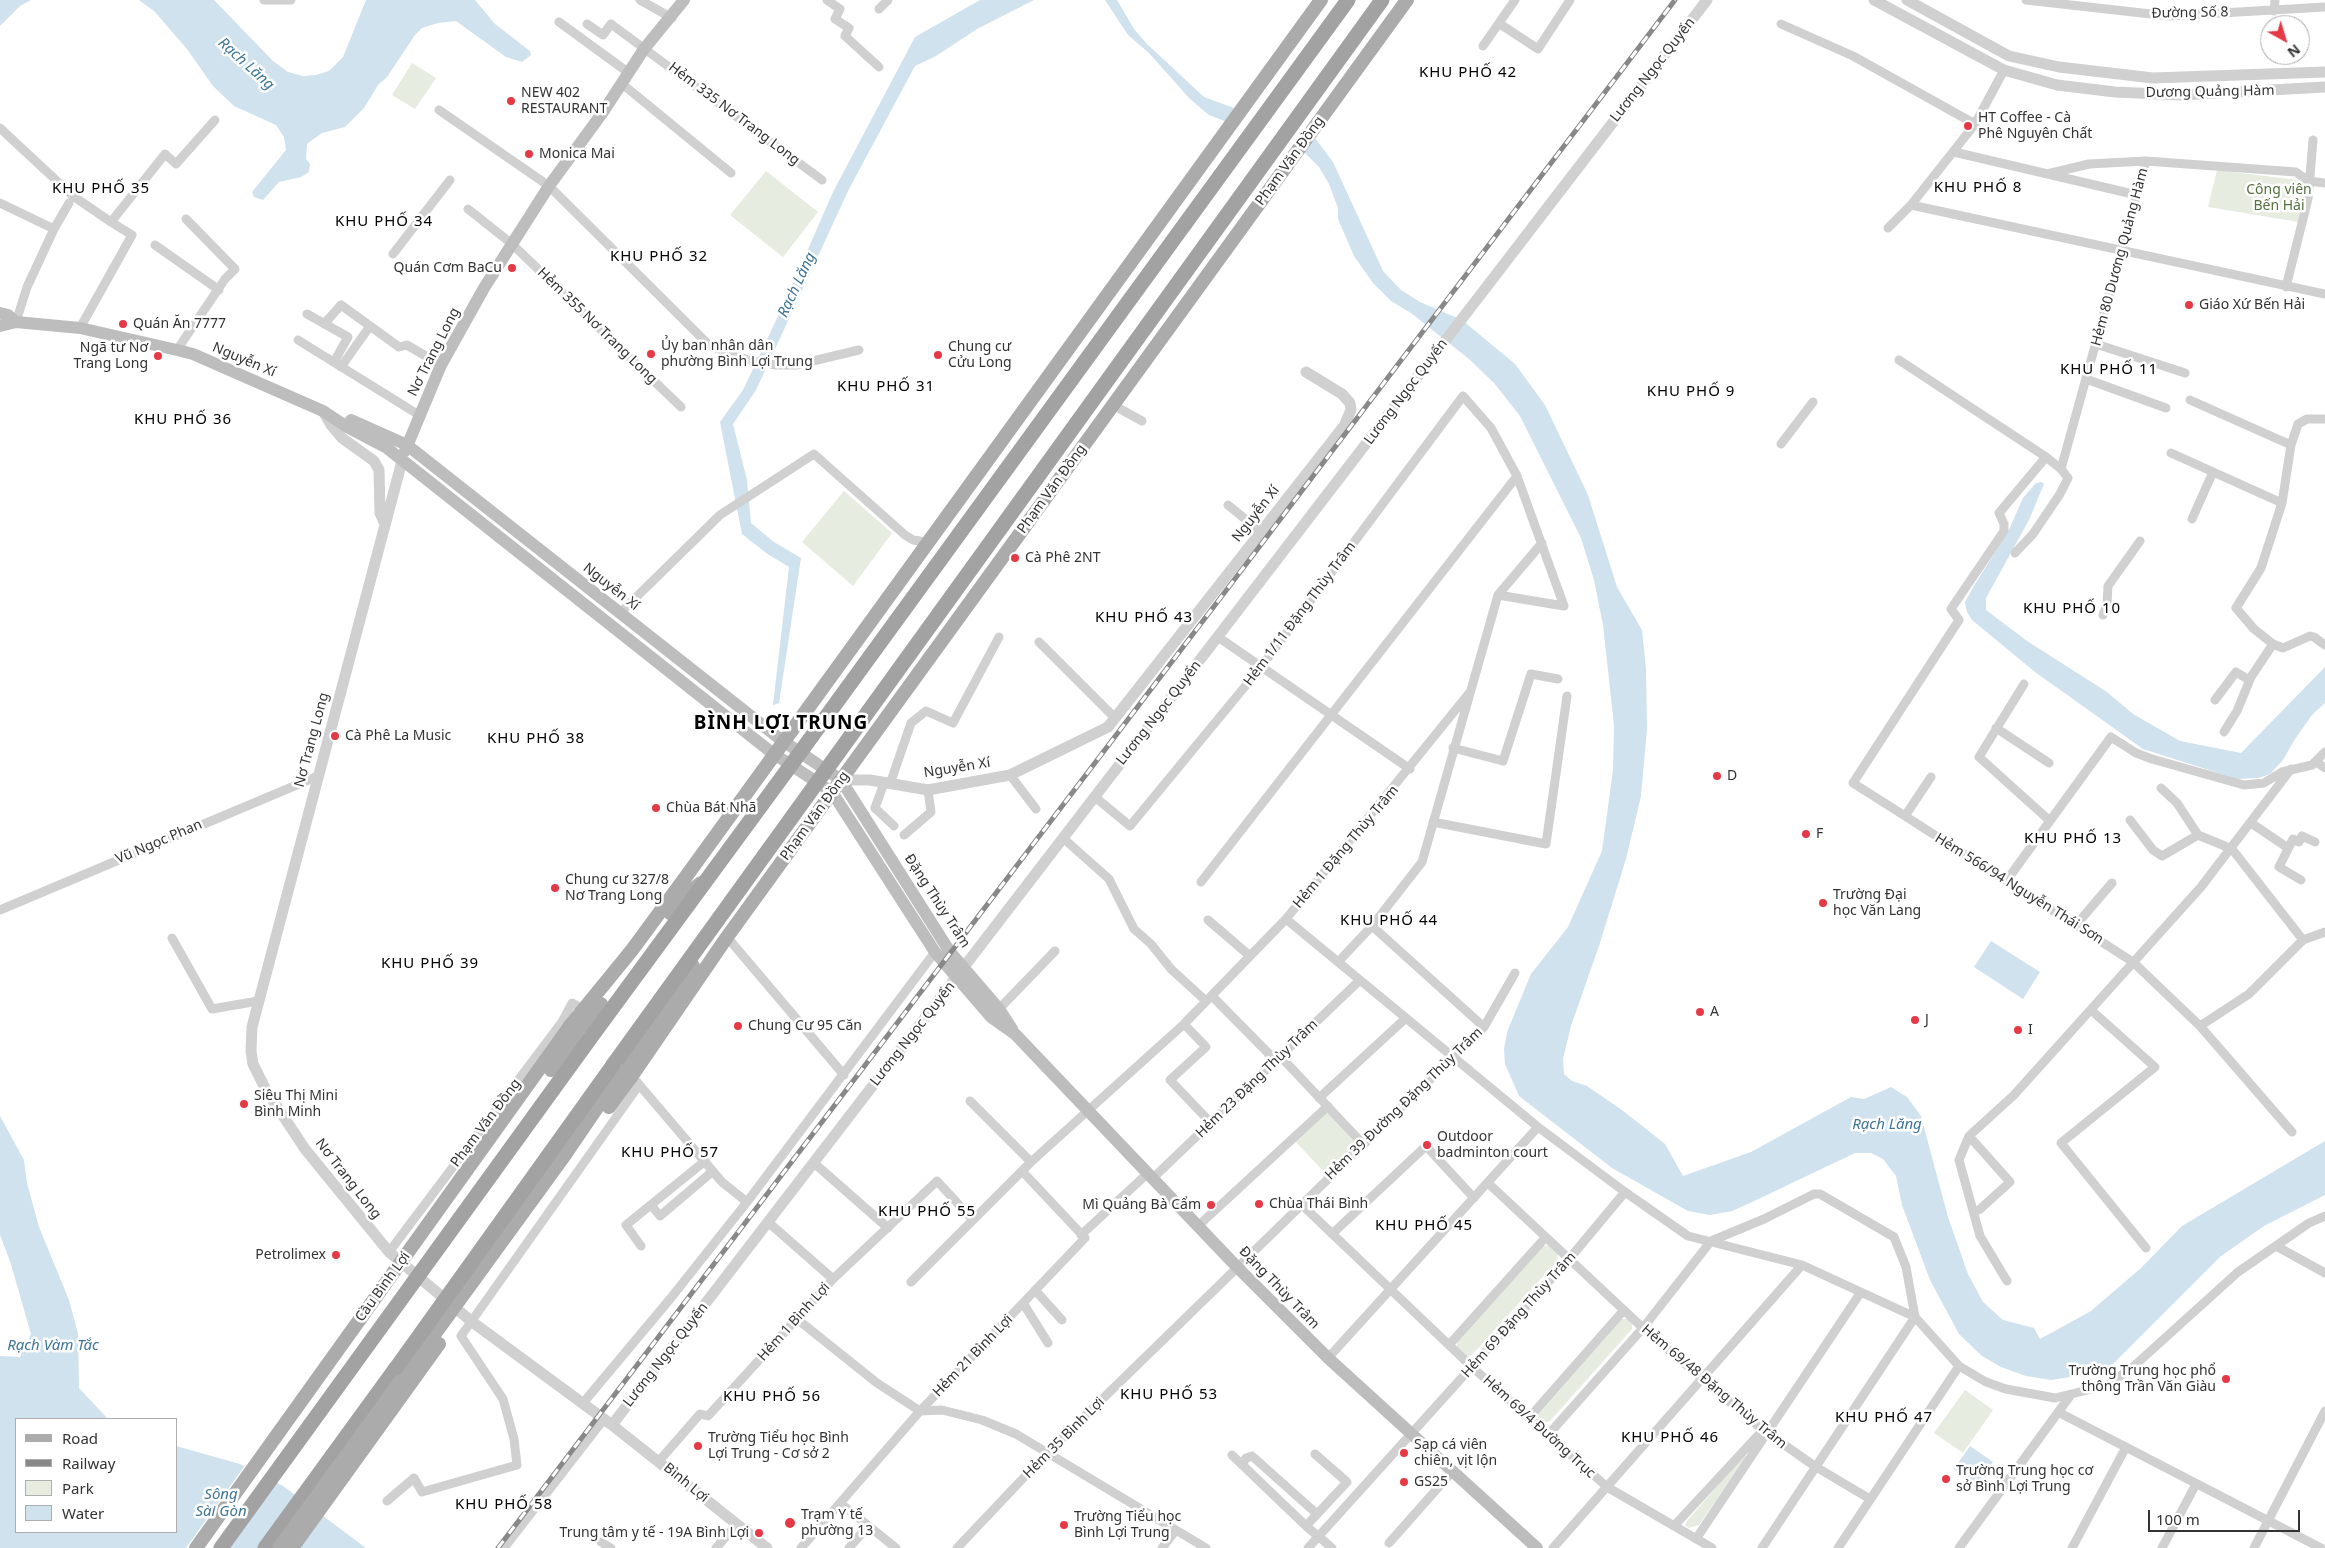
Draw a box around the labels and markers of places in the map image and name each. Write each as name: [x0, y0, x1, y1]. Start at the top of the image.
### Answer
place label: NEW 402 RESTAURANT: [521, 85, 607, 118]
marker: NEW 402 RESTAURANT: [505, 95, 517, 107]
place label: HT Coffee - Cà Phê Nguyên Chất: [1978, 110, 2092, 142]
marker: HT Coffee - Cà Phê Nguyên Chất: [1962, 120, 1974, 132]
place label: Monica Mai: [539, 146, 615, 162]
marker: Monica Mai: [523, 148, 535, 160]
place label: Quán Cơm BaCu: [394, 260, 502, 276]
marker: Quán Cơm BaCu: [506, 262, 518, 274]
place label: Giáo Xứ Bến Hải: [2199, 297, 2305, 313]
marker: Giáo Xứ Bến Hải: [2183, 299, 2195, 311]
place label: Quán Ăn 7777: [133, 316, 226, 332]
marker: Quán Ăn 7777: [117, 318, 129, 330]
place label: Ủy ban nhân dân phường Bình Lợi Trung: [661, 338, 813, 371]
place label: Chung cư Cửu Long: [948, 339, 1012, 372]
place label: Ngã tư Nơ Trang Long: [74, 340, 148, 372]
marker: Ủy ban nhân dân phường Bình Lợi Trung: [645, 348, 657, 360]
marker: Chung cư Cửu Long: [932, 349, 944, 361]
marker: Ngã tư Nơ Trang Long: [152, 350, 164, 362]
place label: Cà Phê 2NT: [1025, 550, 1100, 566]
marker: Cà Phê 2NT: [1009, 552, 1021, 564]
place label: Cà Phê La Music: [345, 728, 451, 744]
marker: Cà Phê La Music: [329, 730, 341, 742]
place label: D: [1727, 768, 1737, 784]
marker: D: [1711, 770, 1723, 782]
place label: Chùa Bát Nhã: [666, 800, 756, 816]
marker: Chùa Bát Nhã: [650, 802, 662, 814]
place label: F: [1816, 826, 1823, 842]
marker: F: [1800, 828, 1812, 840]
place label: Chung cư 327/8 Nơ Trang Long: [565, 872, 669, 904]
marker: Chung cư 327/8 Nơ Trang Long: [549, 882, 561, 894]
place label: Trường Đại học Văn Lang: [1833, 887, 1921, 920]
marker: Trường Đại học Văn Lang: [1817, 897, 1829, 909]
place label: A: [1710, 1004, 1719, 1020]
marker: A: [1694, 1006, 1706, 1018]
place label: J: [1925, 1012, 1929, 1028]
marker: J: [1909, 1014, 1921, 1026]
place label: Chung Cư 95 Căn: [748, 1018, 862, 1034]
marker: Chung Cư 95 Căn: [732, 1020, 744, 1032]
place label: I: [2028, 1022, 2033, 1038]
marker: I: [2012, 1024, 2024, 1036]
place label: Siêu Thị Mini Bình Minh: [254, 1088, 338, 1120]
marker: Siêu Thị Mini Bình Minh: [238, 1098, 250, 1110]
place label: Outdoor badminton court: [1437, 1129, 1548, 1162]
marker: Outdoor badminton court: [1421, 1139, 1433, 1151]
place label: Chùa Thái Bình: [1269, 1196, 1368, 1212]
place label: Mì Quảng Bà Cẩm: [1082, 1197, 1201, 1213]
marker: Chùa Thái Bình: [1253, 1198, 1265, 1210]
marker: Mì Quảng Bà Cẩm: [1205, 1199, 1217, 1211]
place label: Petrolimex: [255, 1247, 326, 1263]
marker: Petrolimex: [330, 1249, 342, 1261]
place label: Trường Trung học phổ thông Trần Văn Giàu: [2069, 1363, 2216, 1395]
marker: Trường Trung học phổ thông Trần Văn Giàu: [2220, 1373, 2232, 1385]
place label: Trường Tiểu học Bình Lợi Trung - Cơ sở 2: [708, 1430, 849, 1462]
place label: Sạp cá viên chiên, vịt lộn: [1414, 1437, 1497, 1470]
marker: Trường Tiểu học Bình Lợi Trung - Cơ sở 2: [692, 1440, 704, 1452]
marker: Sạp cá viên chiên, vịt lộn: [1398, 1447, 1410, 1459]
place label: Trường Trung học cơ sở Bình Lợi Trung: [1956, 1463, 2093, 1495]
marker: Trường Trung học cơ sở Bình Lợi Trung: [1940, 1473, 1952, 1485]
place label: GS25: [1414, 1474, 1448, 1490]
marker: GS25: [1398, 1476, 1410, 1488]
place label: Trạm Y tế phường 13: [801, 1507, 873, 1540]
place label: Trường Tiểu học Bình Lợi Trung: [1074, 1509, 1181, 1541]
marker: Trạm Y tế phường 13: [783, 1516, 797, 1530]
marker: Trường Tiểu học Bình Lợi Trung: [1058, 1519, 1070, 1531]
place label: Trung tâm y tế - 19A Bình Lợi: [560, 1525, 749, 1541]
marker: Trung tâm y tế - 19A Bình Lợi: [753, 1527, 765, 1539]

